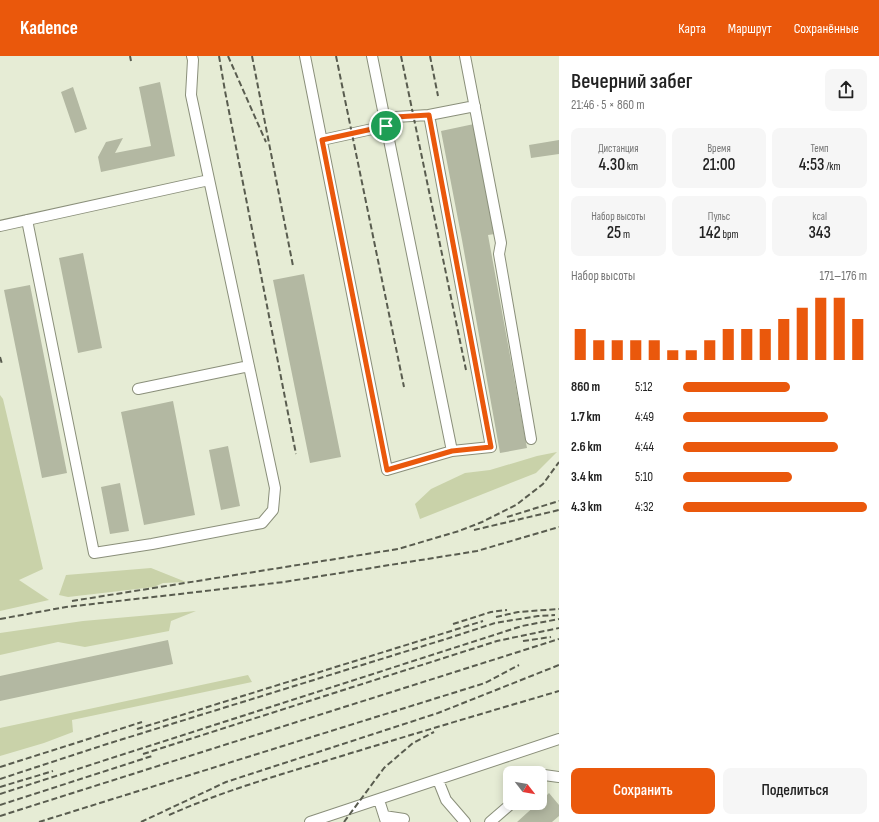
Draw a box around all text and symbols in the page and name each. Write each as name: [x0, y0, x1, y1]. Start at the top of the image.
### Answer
text: Kadence: [20, 17, 78, 40]
text: Карта: [678, 20, 706, 37]
text: Маршрут: [728, 20, 772, 37]
text: Сохранённые: [794, 20, 859, 37]
text: Вечерний забег: [571, 68, 693, 95]
button: share: [825, 69, 867, 111]
text: 21:46 · 5 × 860 m: [571, 97, 645, 113]
pin: [369, 109, 403, 143]
icon: arrive: [375, 115, 397, 137]
text: Дистанция: [598, 142, 639, 155]
text: Время: [707, 142, 731, 155]
text: Темп: [811, 142, 829, 155]
text: 4.30: [599, 155, 625, 175]
text: 21:00: [703, 155, 735, 175]
text: 4:53: [799, 155, 825, 175]
text: km: [625, 160, 638, 173]
text: /km: [825, 160, 841, 173]
text: Набор высоты: [591, 210, 645, 223]
text: Пульс: [708, 210, 730, 223]
text: kcal: [812, 210, 827, 223]
text: 25: [607, 223, 621, 243]
text: 142: [699, 223, 721, 243]
text: 343: [808, 223, 831, 243]
text: m: [621, 228, 630, 241]
text: bpm: [721, 228, 739, 241]
text: Набор высоты: [571, 268, 635, 284]
text: 171–176 m: [820, 268, 867, 284]
text: 860 m: [571, 379, 600, 395]
text: 5:12: [635, 379, 653, 395]
text: 1.7 km: [571, 409, 601, 425]
text: 4:49: [635, 409, 654, 425]
text: 2.6 km: [571, 439, 602, 455]
text: 4:44: [635, 439, 654, 455]
text: 3.4 km: [571, 469, 602, 485]
text: 5:10: [635, 469, 653, 485]
text: 4.3 km: [571, 499, 602, 515]
text: 4:32: [635, 499, 654, 515]
north arrow: [503, 766, 547, 810]
map controls: [503, 766, 547, 810]
button: Сохранить: [571, 768, 715, 814]
button: Поделиться: [723, 768, 867, 814]

